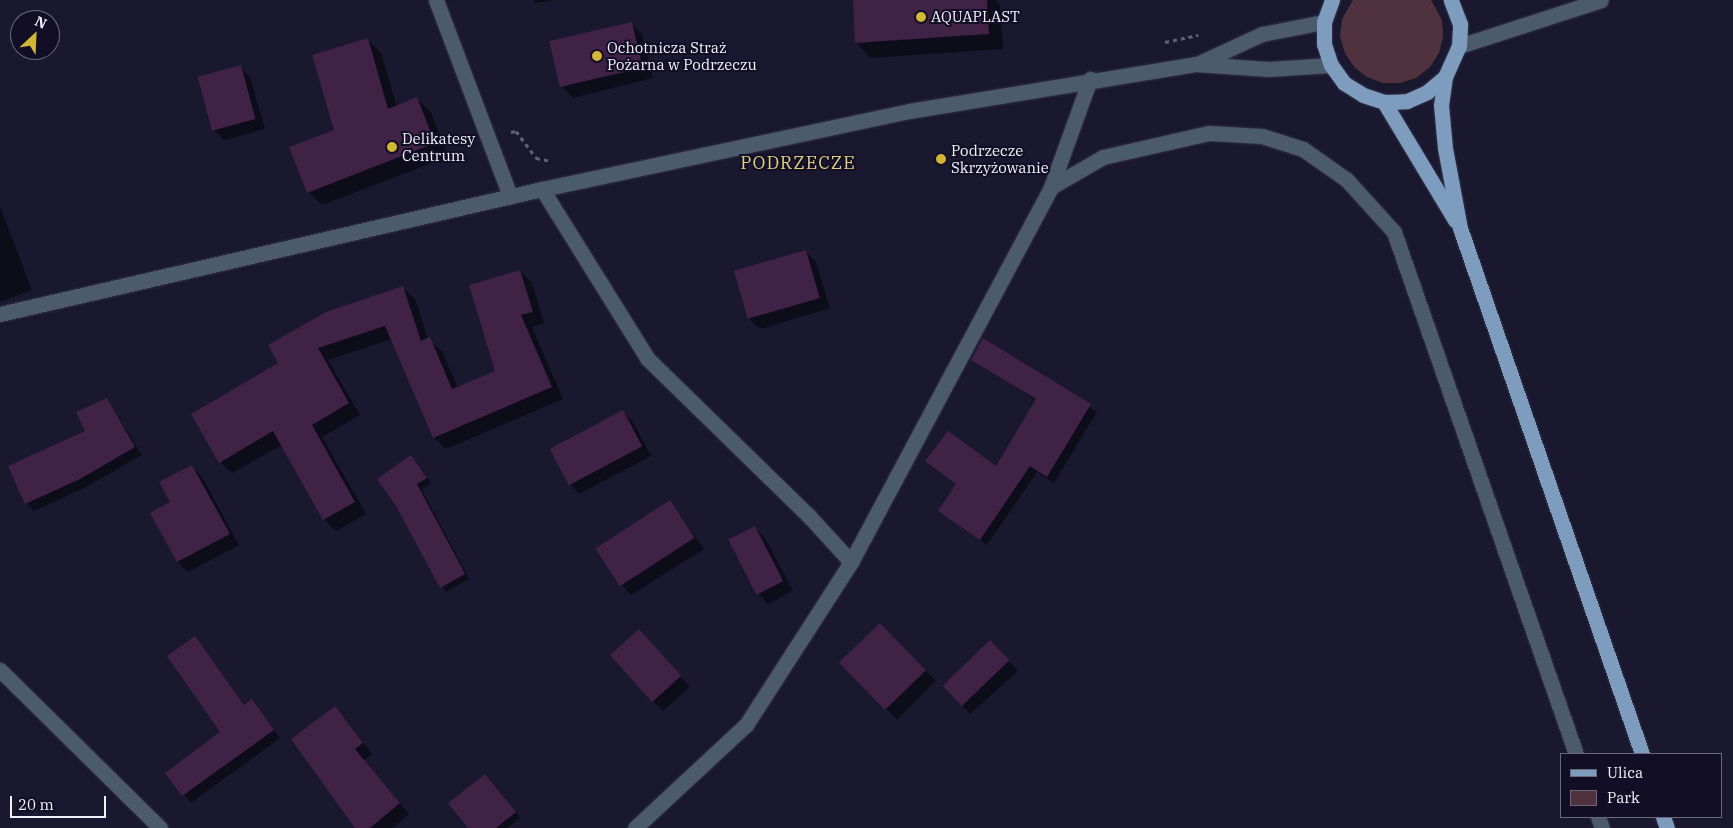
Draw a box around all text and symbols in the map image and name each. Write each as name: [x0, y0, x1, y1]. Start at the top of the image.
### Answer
place label: AQUAPLAST: [931, 8, 1020, 26]
north arrow: [10, 10, 60, 60]
marker: AQUAPLAST: [915, 11, 927, 23]
text: N: [32, 12, 50, 33]
place label: Ochotnicza Straż Pożarna w Podrzeczu: [607, 38, 757, 73]
marker: Ochotnicza Straż Pożarna w Podrzeczu: [591, 50, 603, 62]
place label: Delikatesy Centrum: [402, 129, 475, 164]
marker: Delikatesy Centrum: [386, 141, 398, 153]
place label: Podrzecze Skrzyżowanie: [951, 141, 1049, 176]
district label: PODRZECZE: [739, 152, 857, 174]
marker: Podrzecze Skrzyżowanie: [935, 153, 947, 165]
legend: [1560, 753, 1723, 818]
text: Ulica: [1607, 763, 1643, 782]
scale bar: [12, 786, 109, 818]
text: Park: [1607, 788, 1640, 807]
text: 20 m: [18, 795, 54, 814]

